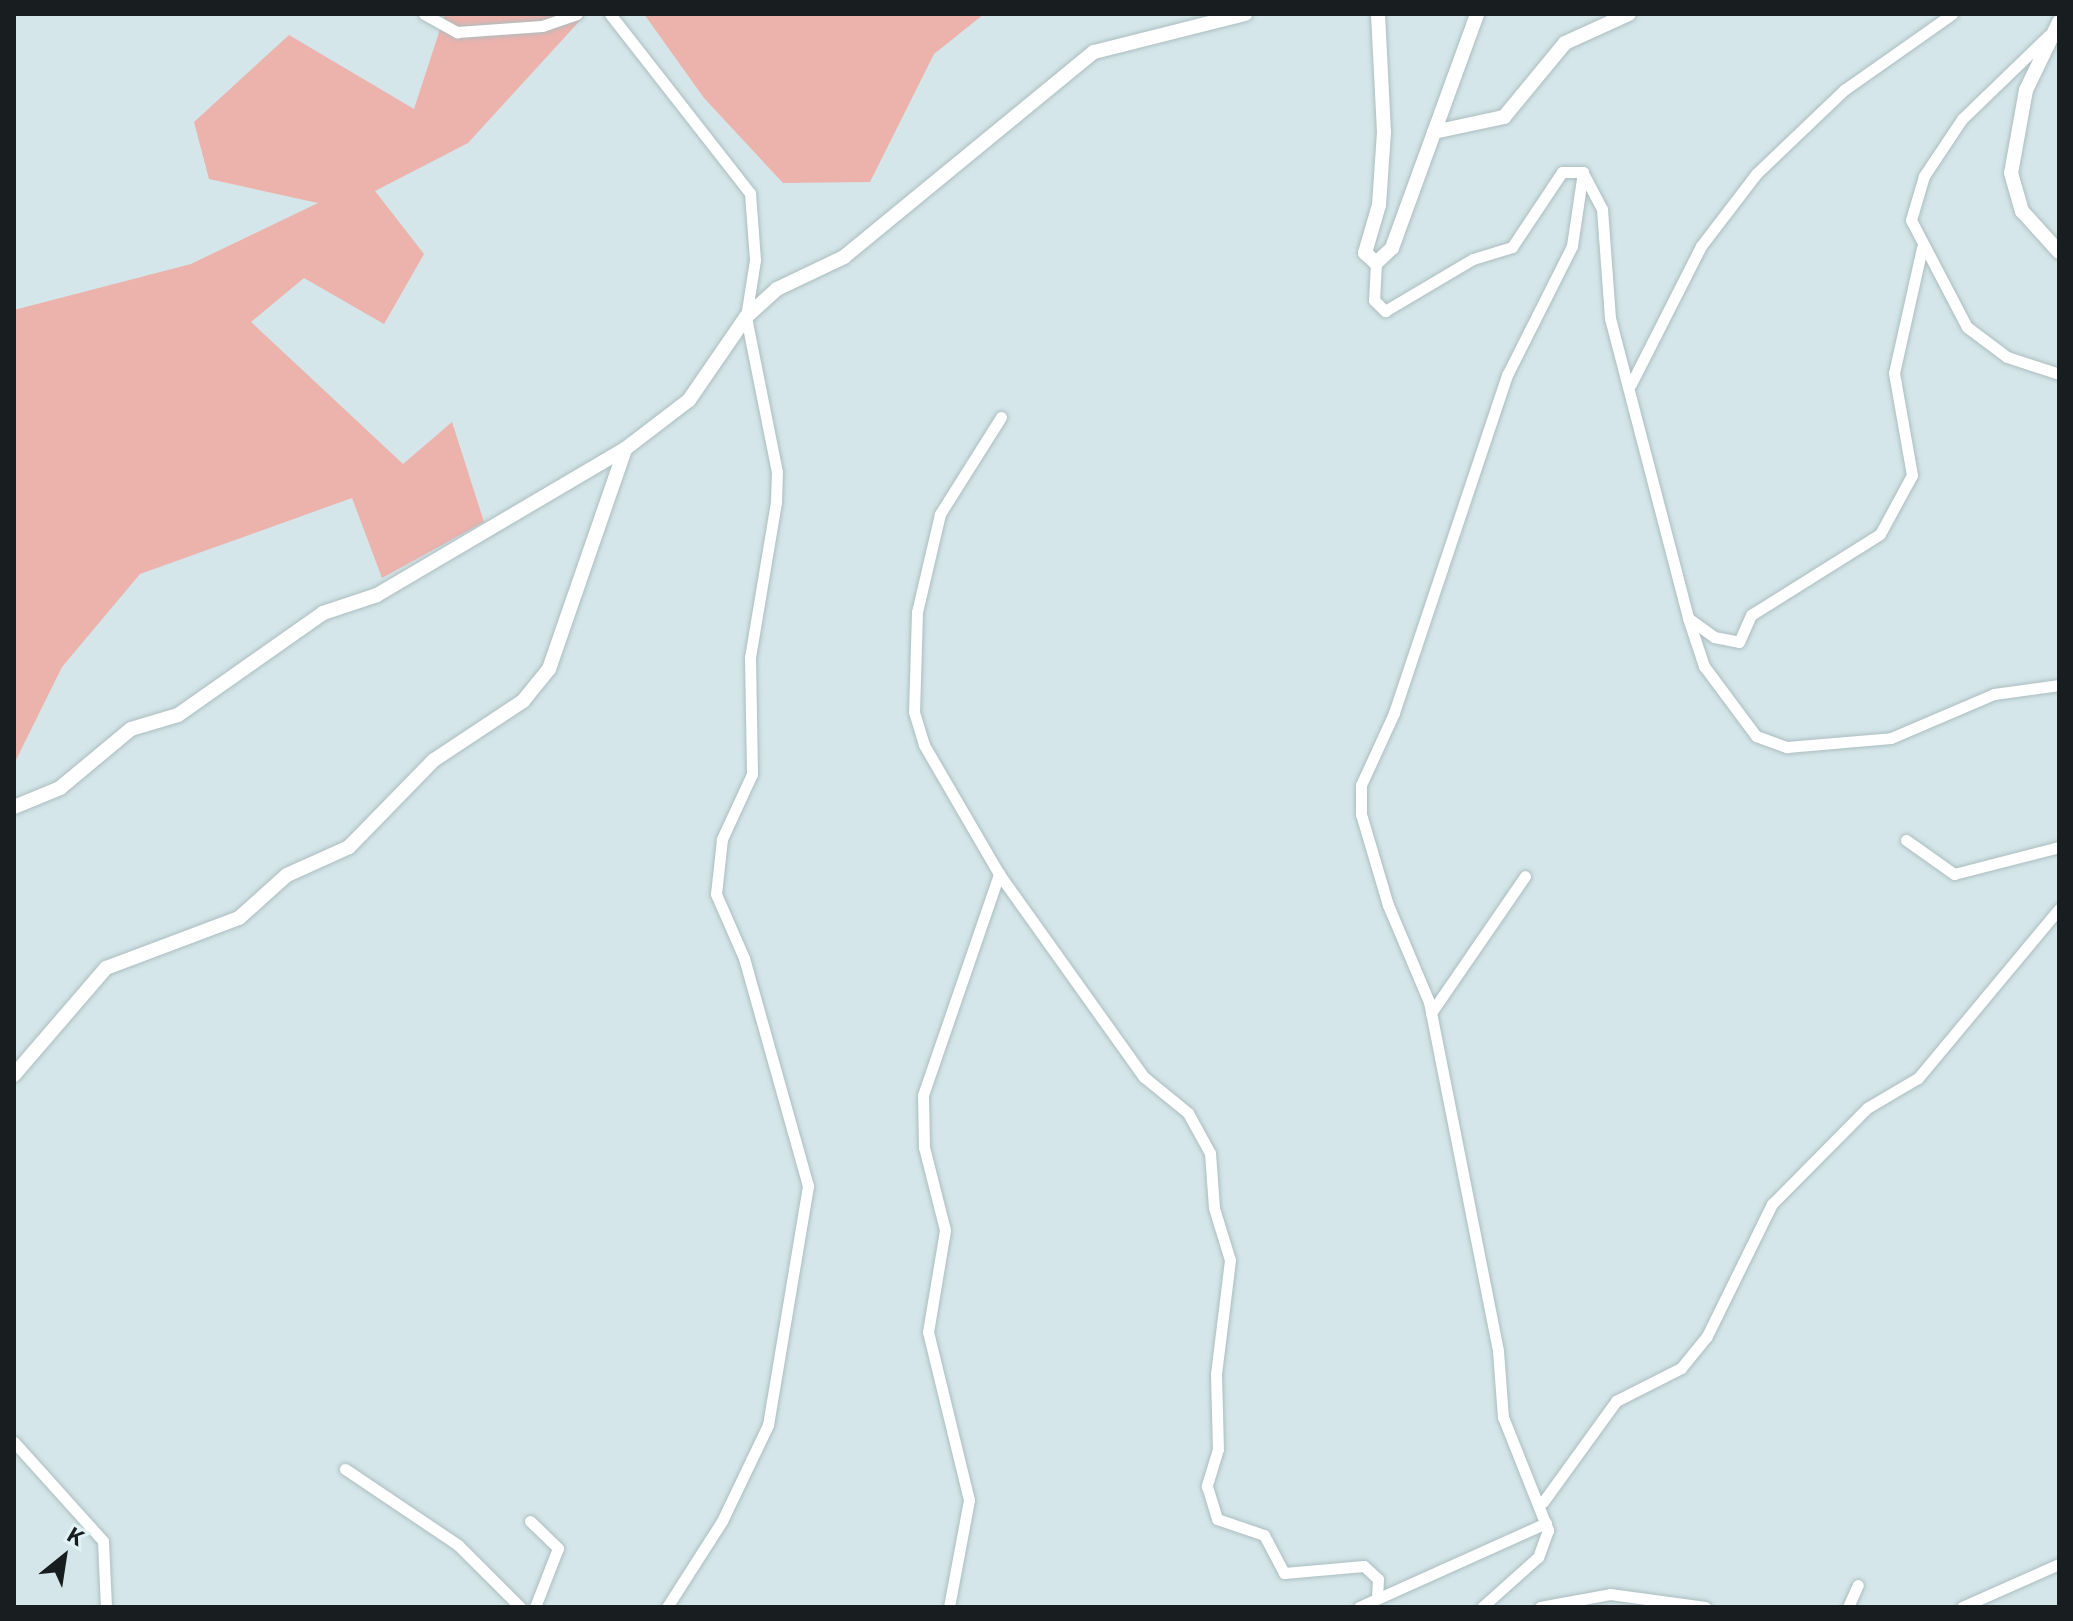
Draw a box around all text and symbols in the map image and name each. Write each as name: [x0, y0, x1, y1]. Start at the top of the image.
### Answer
north arrow: [24, 1517, 104, 1597]
text: K: [62, 1519, 90, 1552]

